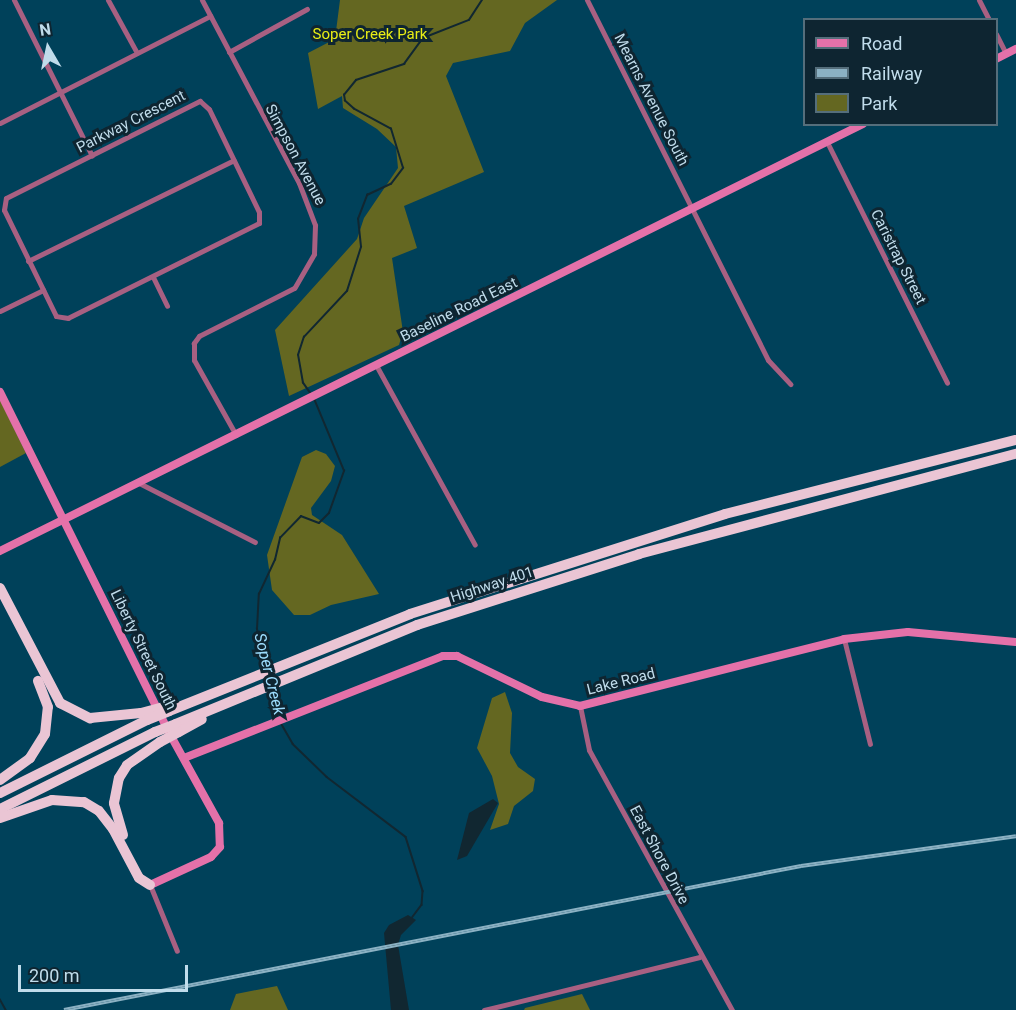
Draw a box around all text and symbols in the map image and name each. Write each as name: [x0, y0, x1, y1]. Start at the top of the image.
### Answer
north arrow: [18, 18, 78, 78]
legend: [803, 18, 998, 126]
text: N: [38, 19, 52, 40]
park label: Soper Creek Park: [313, 26, 427, 44]
street label: Mearns Avenue South: [610, 31, 692, 169]
text: Road: [861, 33, 902, 54]
text: Railway: [861, 63, 922, 84]
street label: Parkway Crescent: [74, 87, 188, 157]
text: Park: [861, 93, 897, 114]
street label: Simpson Avenue: [261, 102, 329, 208]
street label: Caristrap Street: [866, 207, 930, 307]
street label: Baseline Road East: [398, 274, 520, 346]
street label: Highway 401: [448, 563, 536, 607]
street label: Liberty Street South: [106, 587, 180, 713]
water label: Soper Creek: [250, 631, 288, 717]
street label: Lake Road: [585, 665, 657, 699]
street label: East Shore Drive: [625, 803, 693, 907]
scale bar: [21, 953, 190, 991]
text: 200 m: [29, 965, 80, 986]

